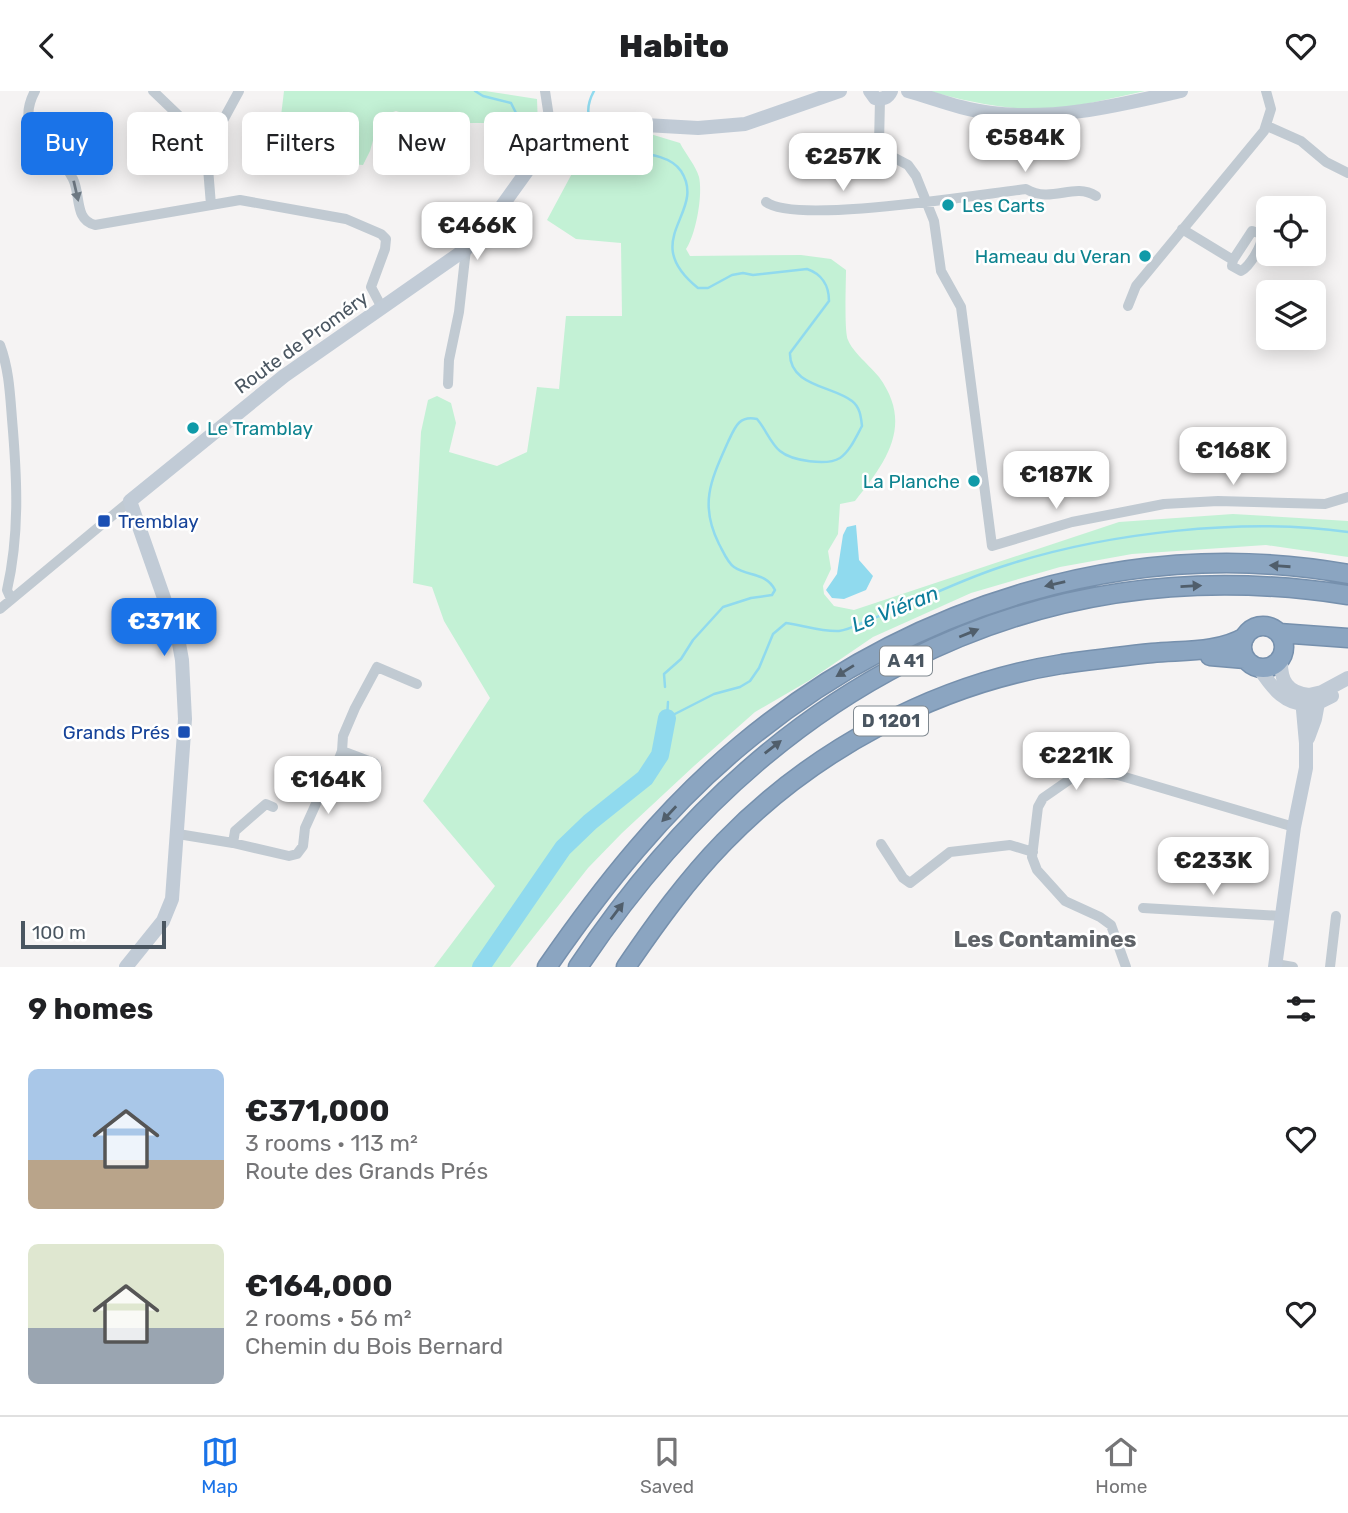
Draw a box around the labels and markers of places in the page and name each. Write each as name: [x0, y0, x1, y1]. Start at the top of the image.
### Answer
pin: €584K: [976, 115, 1074, 174]
pin: €257K: [794, 133, 892, 193]
place label: Les Carts: [962, 194, 1045, 217]
marker: Les Carts: [940, 197, 956, 213]
pin: €466K: [428, 202, 526, 262]
place label: Hameau du Veran: [975, 245, 1131, 268]
marker: Hameau du Veran: [1137, 248, 1153, 264]
place label: Le Tramblay: [207, 417, 313, 440]
marker: Le Tramblay: [185, 420, 201, 436]
pin: €168K: [1184, 427, 1282, 487]
pin: €187K: [1007, 451, 1105, 511]
place label: La Planche: [863, 470, 960, 493]
marker: La Planche: [966, 473, 982, 489]
place label: Tremblay: [118, 510, 199, 533]
marker: Tremblay: [96, 513, 112, 529]
pin: €371K: [115, 599, 213, 658]
place label: Grands Prés: [63, 721, 170, 744]
marker: Grands Prés: [176, 724, 192, 740]
pin: €221K: [1027, 733, 1125, 792]
pin: €164K: [279, 757, 377, 816]
pin: €233K: [1164, 837, 1262, 897]

